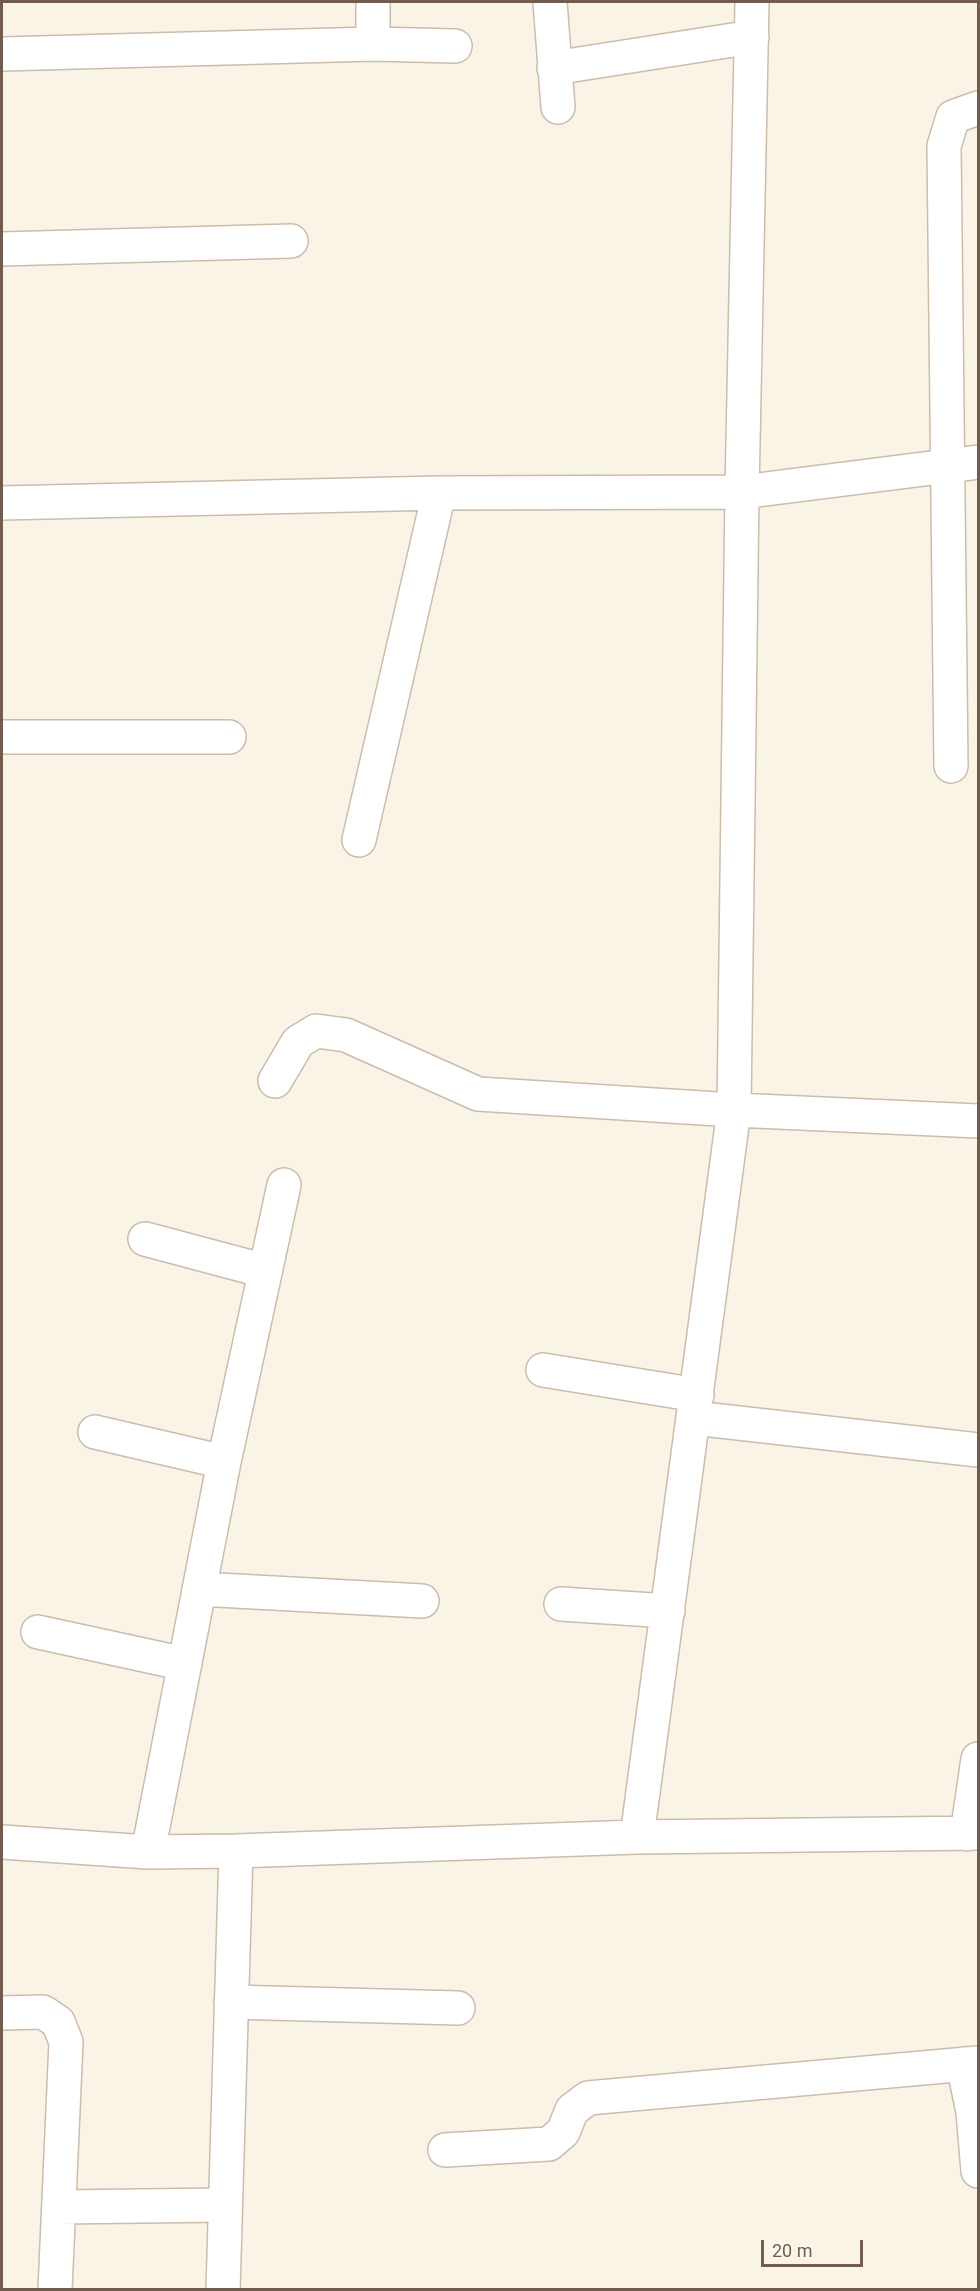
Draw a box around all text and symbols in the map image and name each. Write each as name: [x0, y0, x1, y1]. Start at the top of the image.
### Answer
scale bar: [764, 2228, 866, 2266]
text: 20 m: [772, 2240, 812, 2261]

